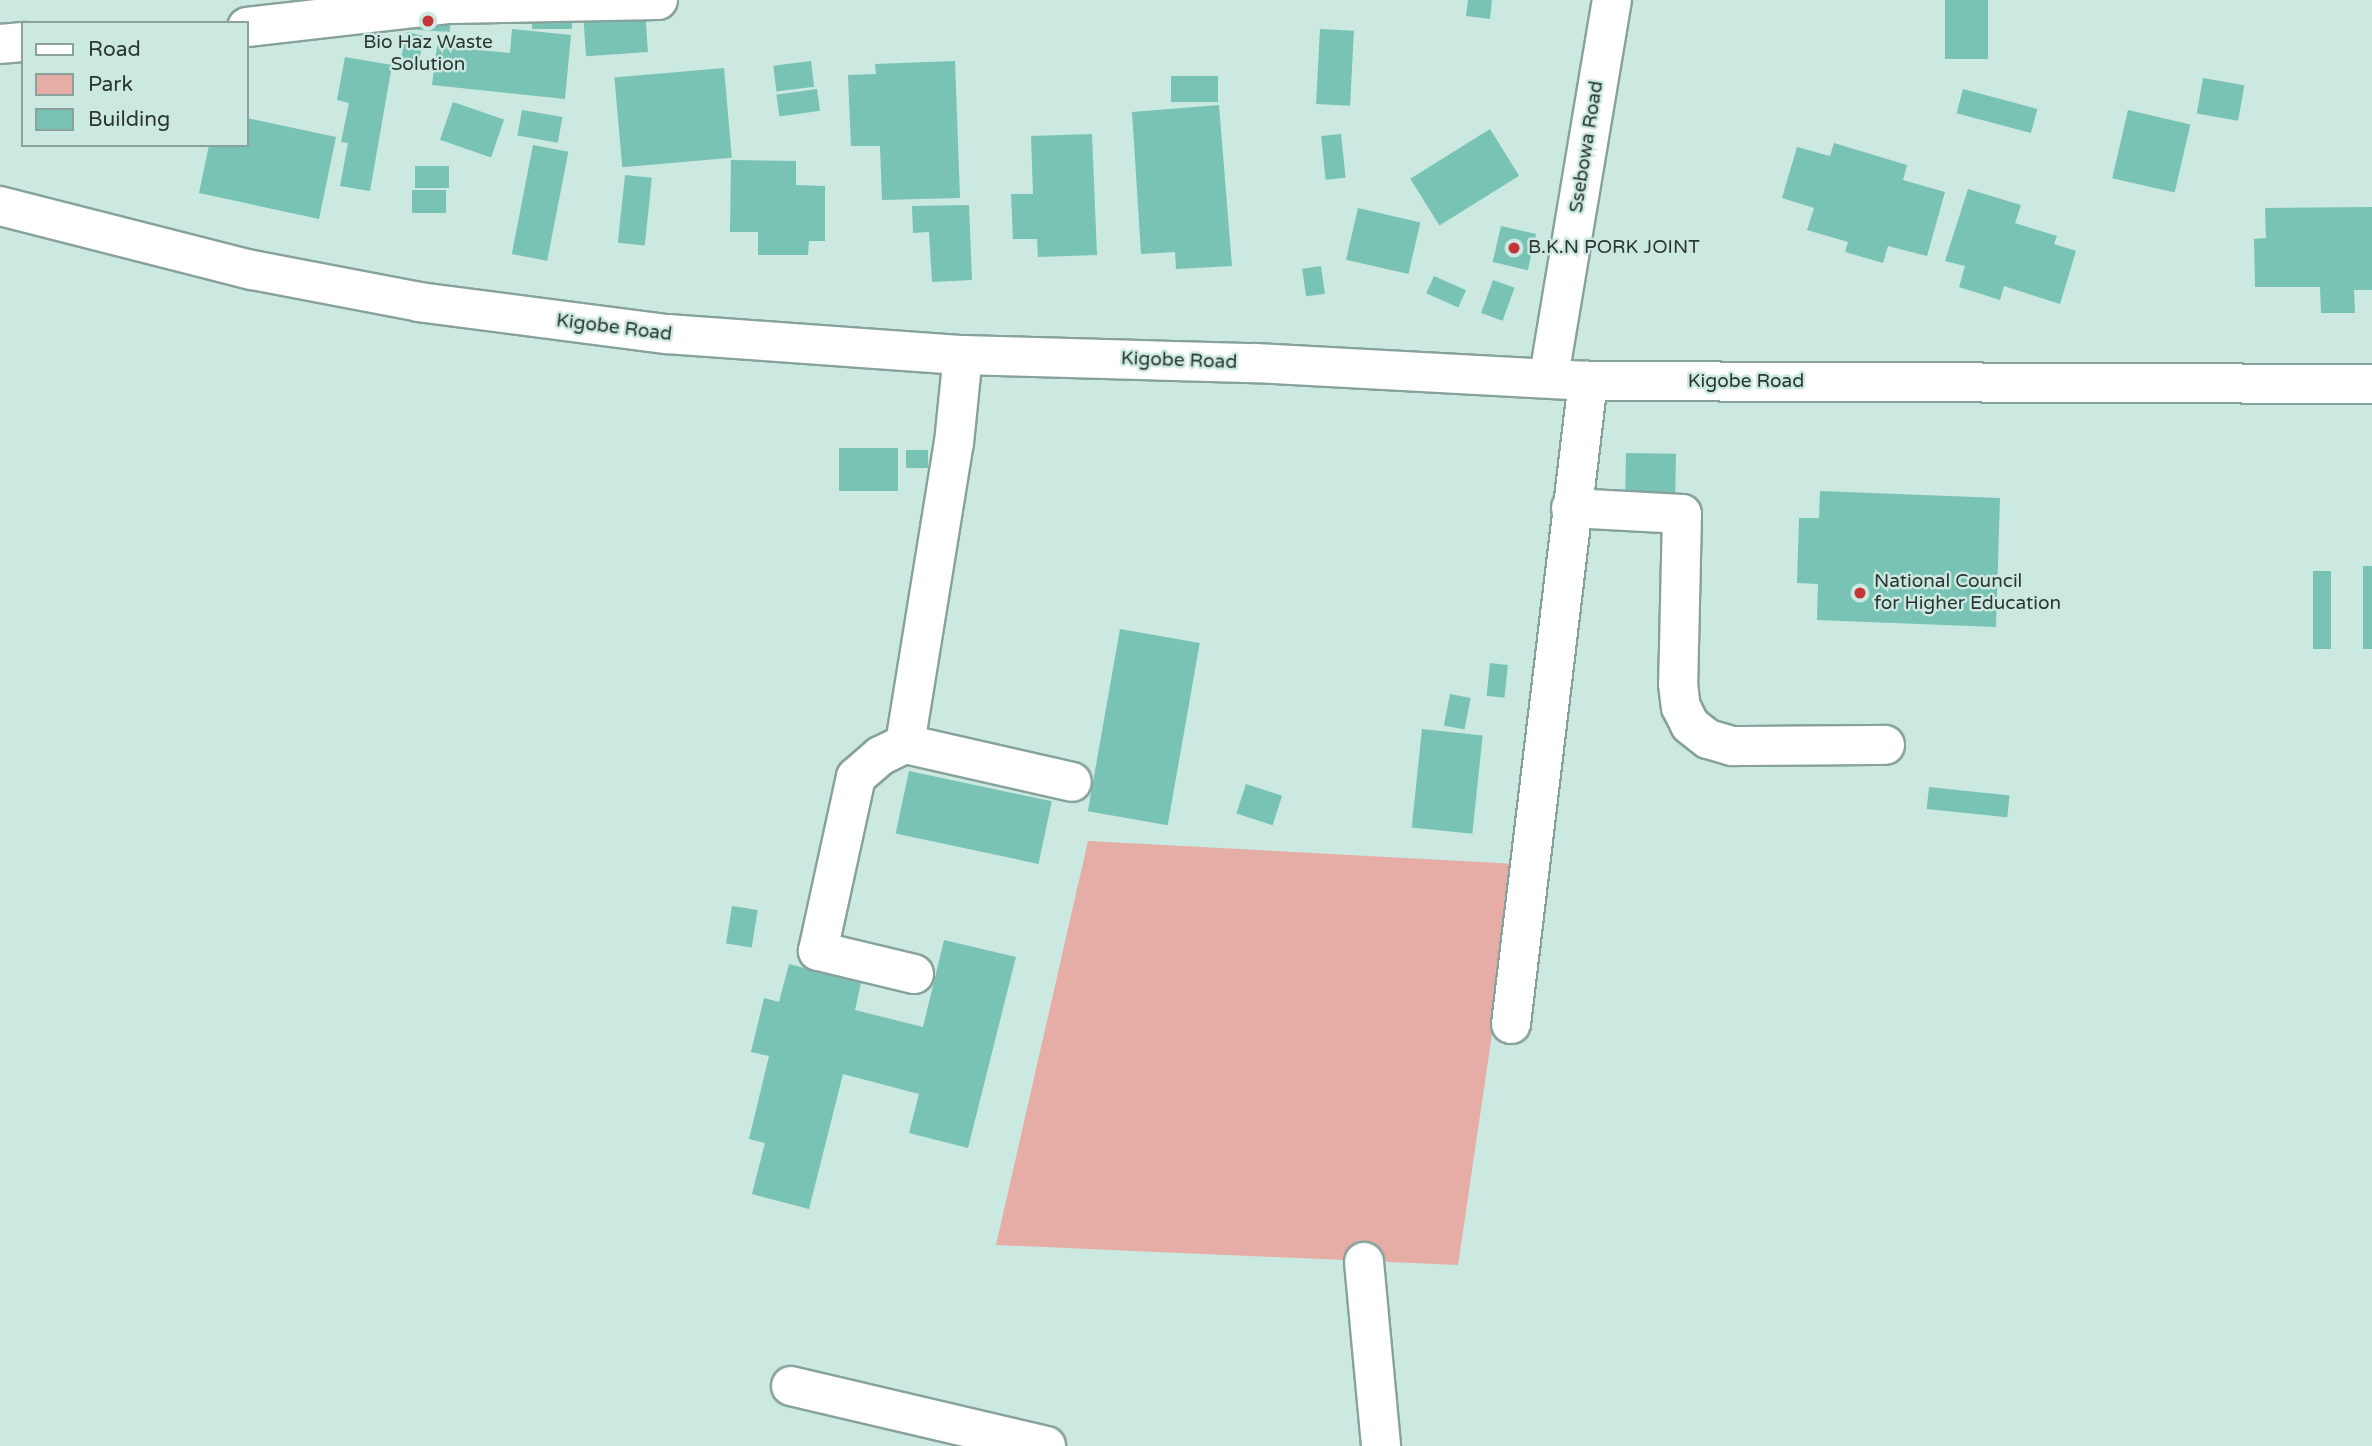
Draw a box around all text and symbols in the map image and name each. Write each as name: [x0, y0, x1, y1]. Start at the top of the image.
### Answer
marker: Bio Haz Waste Solution: [420, 13, 436, 29]
legend: [21, 21, 248, 147]
place label: Bio Haz Waste Solution: [363, 32, 493, 76]
text: Road: [88, 37, 141, 62]
text: Park: [88, 72, 133, 97]
street label: Ssebowa Road: [1565, 79, 1609, 215]
text: Building: [88, 107, 170, 132]
place label: B.K.N PORK JOINT: [1528, 237, 1700, 259]
marker: B.K.N PORK JOINT: [1506, 240, 1522, 256]
street label: Kigobe Road: [555, 310, 673, 346]
street label: Kigobe Road: [1120, 348, 1238, 374]
street label: Kigobe Road: [1688, 371, 1804, 393]
place label: National Council for Higher Education: [1874, 571, 2061, 615]
marker: National Council for Higher Education: [1852, 585, 1868, 601]

